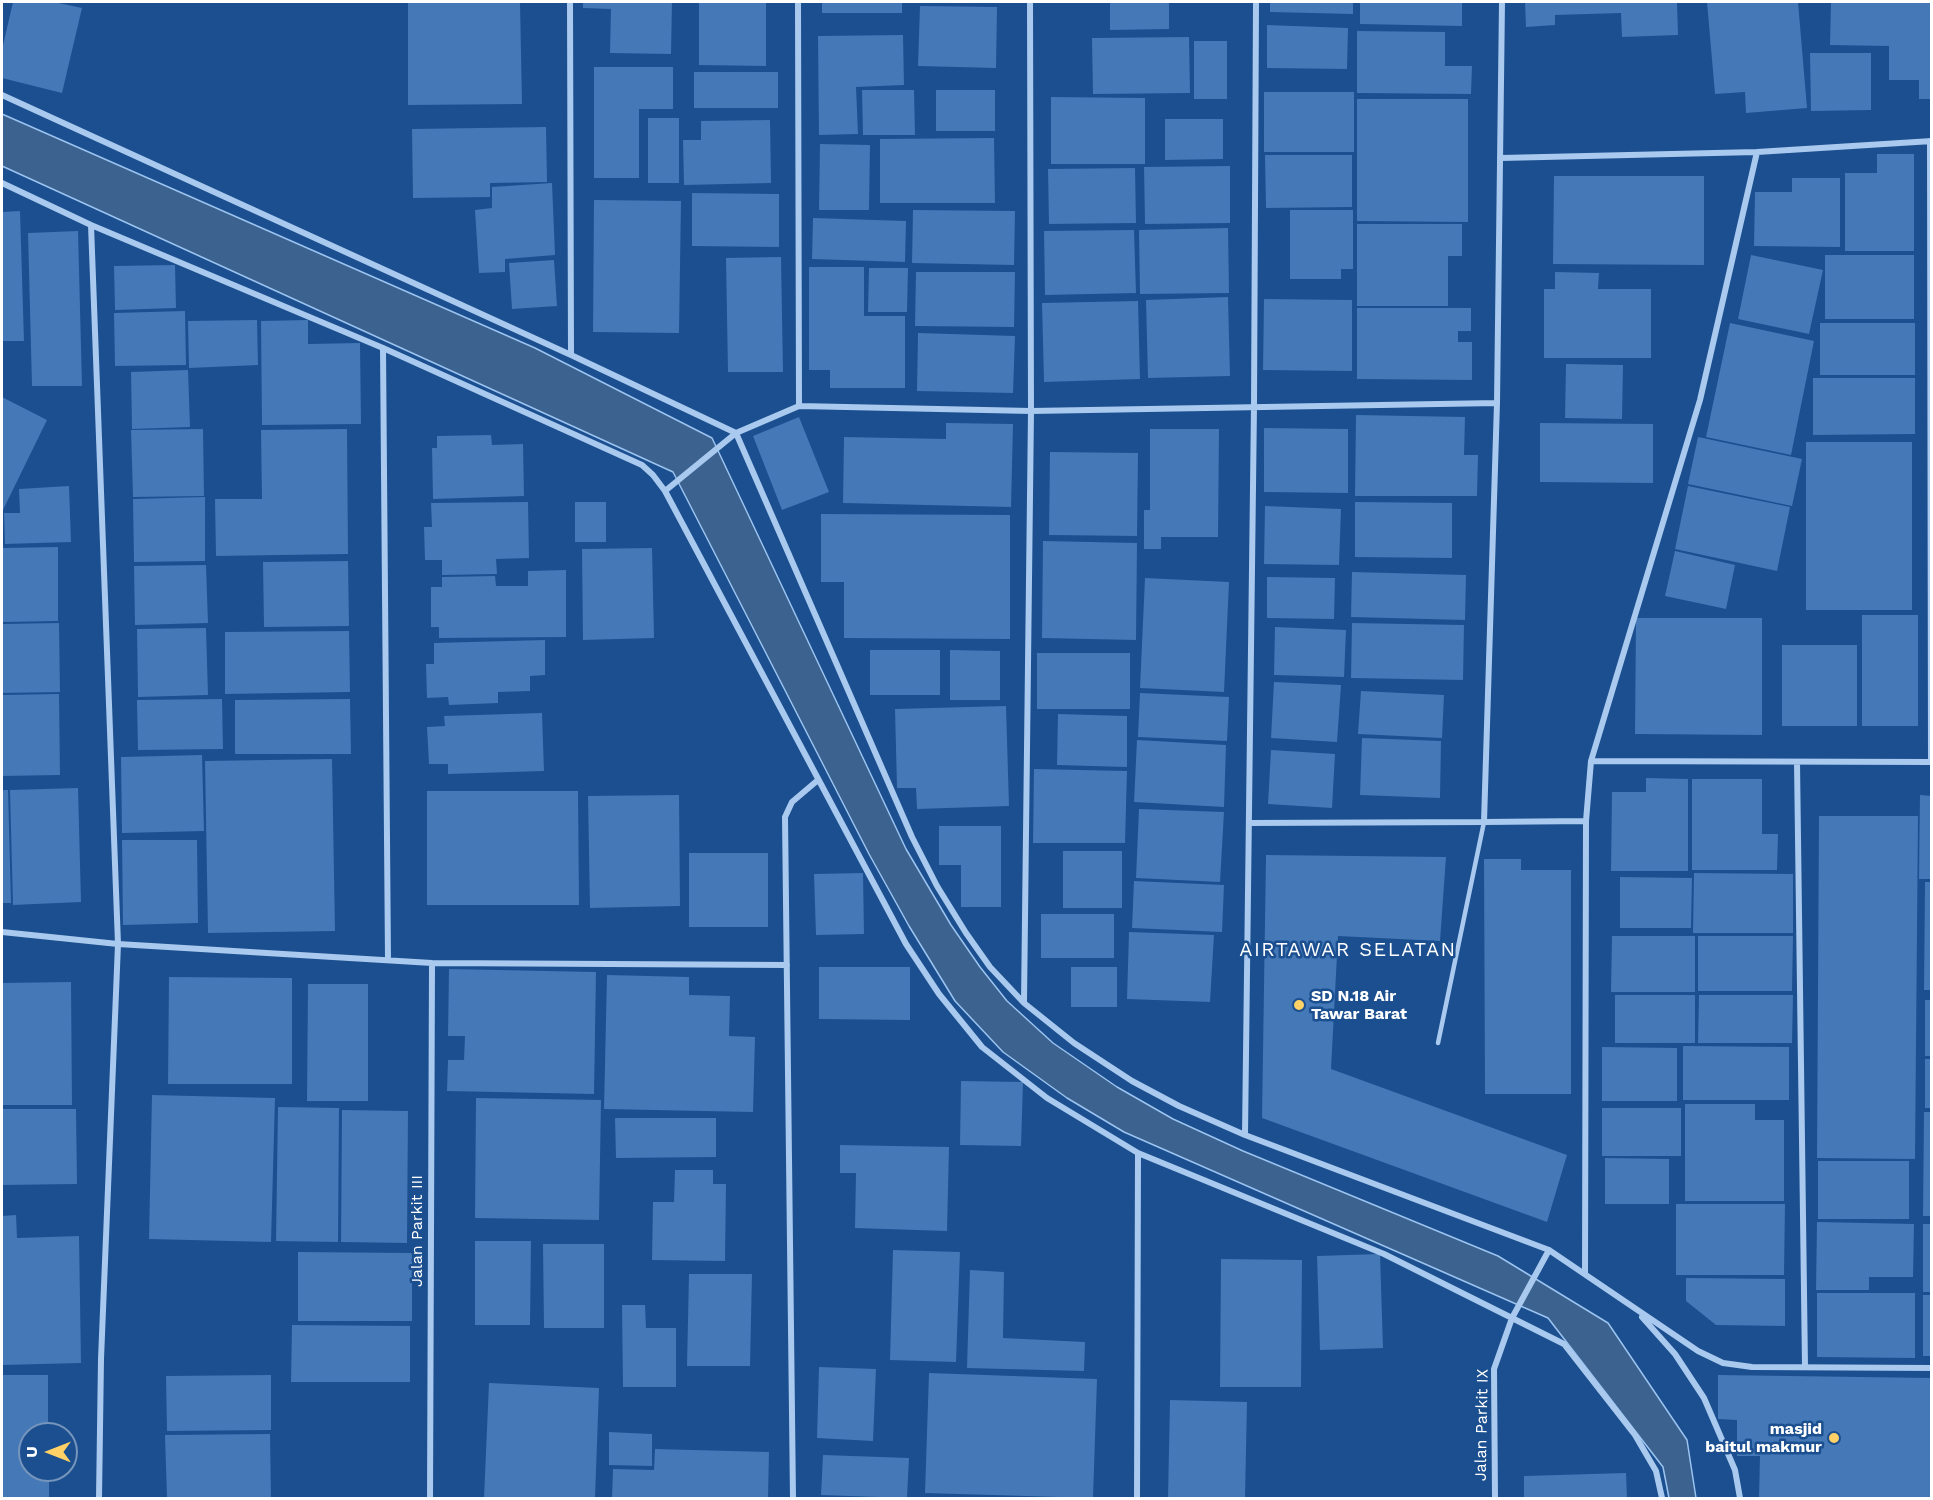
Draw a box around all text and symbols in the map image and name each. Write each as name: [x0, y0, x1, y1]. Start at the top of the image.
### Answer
district label: AIRTAWAR SELATAN: [1239, 938, 1457, 962]
place label: SD N.18 Air Tawar Barat: [1311, 986, 1407, 1024]
marker: SD N.18 Air Tawar Barat: [1292, 998, 1306, 1012]
street label: Jalan Parkit III: [407, 1175, 427, 1287]
street label: Jalan Parkit IX: [1471, 1369, 1493, 1481]
place label: masjid baitul makmur: [1705, 1419, 1822, 1457]
north arrow: [18, 1422, 78, 1482]
marker: masjid baitul makmur: [1827, 1431, 1841, 1445]
text: U: [22, 1446, 41, 1458]

